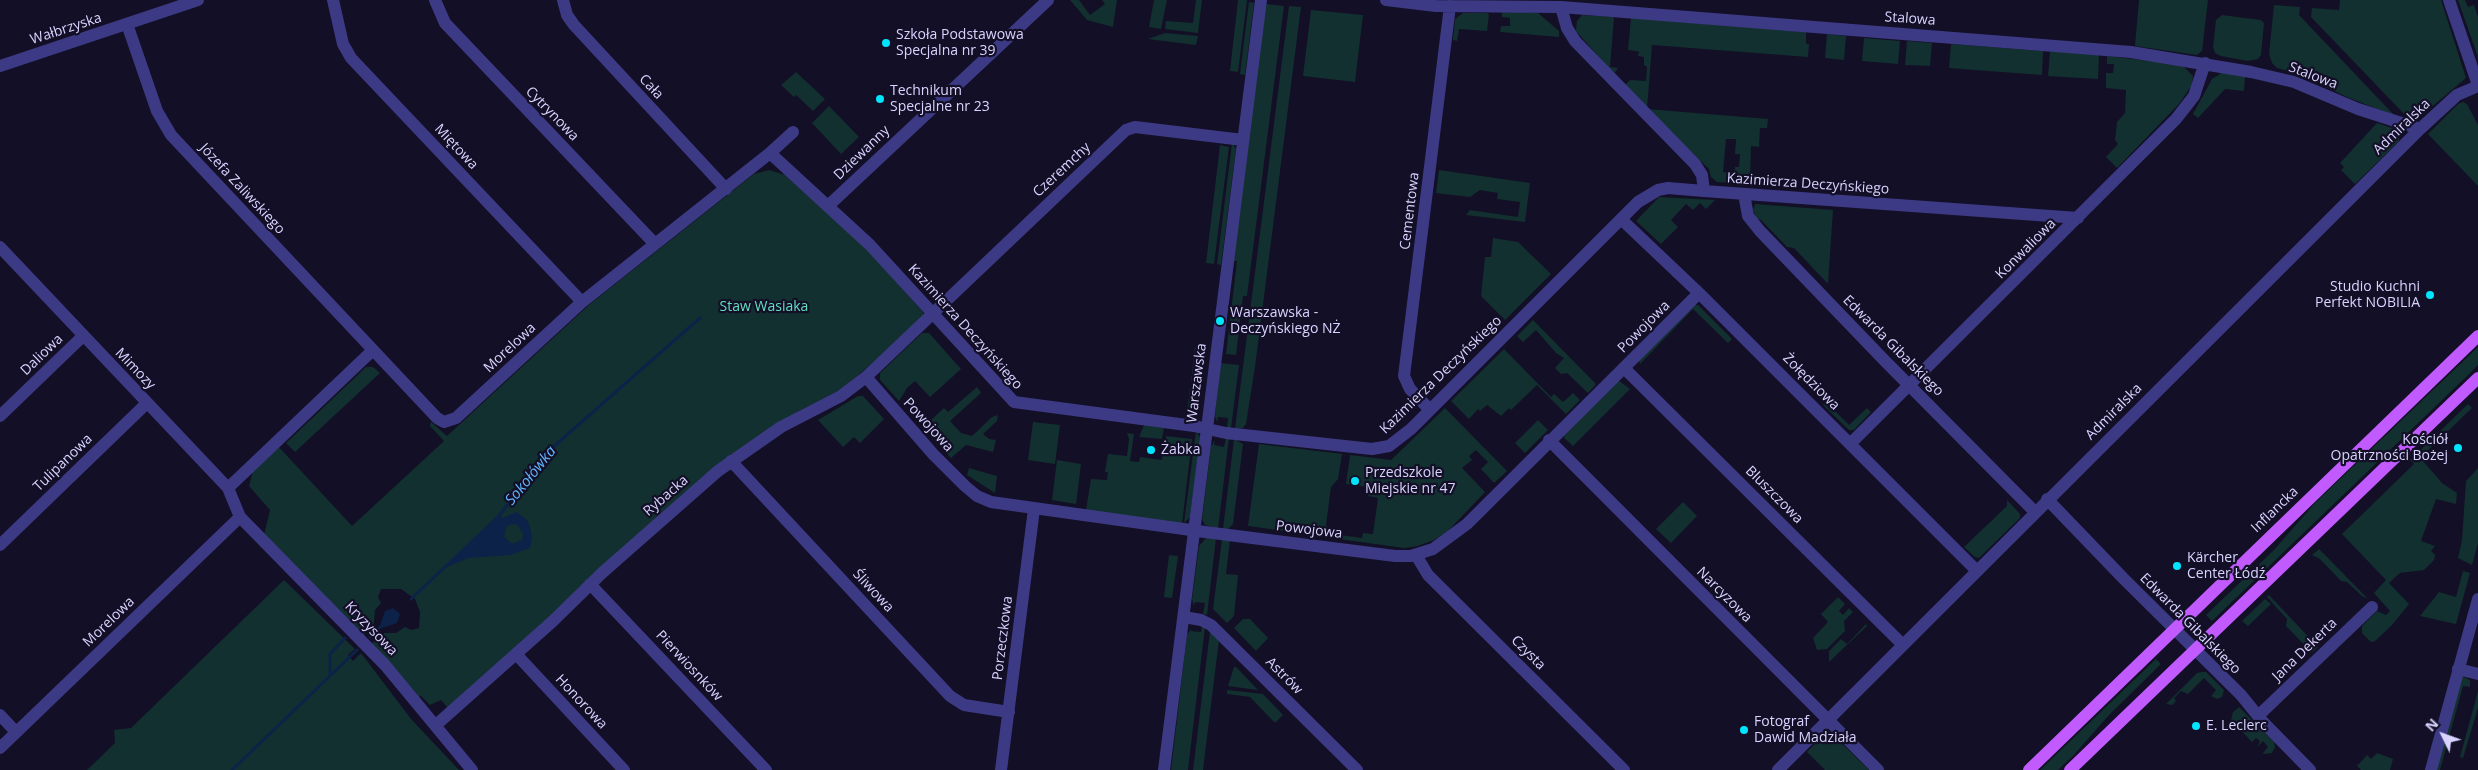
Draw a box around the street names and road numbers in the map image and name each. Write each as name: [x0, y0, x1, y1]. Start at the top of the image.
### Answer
street label: Stalowa: [1884, 9, 1936, 29]
street label: Wałbrzyska: [28, 10, 104, 48]
street label: Stalowa: [2286, 59, 2340, 93]
street label: Cała: [635, 71, 667, 103]
street label: Cytrynowa: [522, 83, 582, 145]
street label: Admiralska: [2370, 96, 2434, 158]
street label: Miętowa: [431, 121, 481, 173]
street label: Dziewanny: [831, 122, 893, 184]
street label: Czeremchy: [1030, 139, 1094, 201]
street label: Józefa Zaliwskiego: [196, 140, 288, 238]
street label: Kazimierza Deczyńskiego: [1726, 170, 1890, 198]
street label: Cementowa: [1397, 171, 1423, 251]
street label: Konwaliowa: [1992, 215, 2060, 283]
street label: Kazimierza Deczyńskiego: [904, 261, 1026, 393]
street label: Edwarda Gibalskiego: [1839, 292, 1947, 400]
street label: Powojowa: [1614, 297, 1674, 357]
street label: Kazimierza Deczyńskiego: [1377, 312, 1505, 438]
street label: Morelowa: [480, 320, 540, 376]
street label: Daliowa: [17, 331, 67, 379]
street label: Warszawska: [1184, 342, 1210, 424]
street label: Mimozy: [111, 345, 159, 393]
street label: Żołędziowa: [1779, 350, 1843, 414]
street label: Admiralska: [2082, 380, 2146, 444]
street label: Powojowa: [899, 395, 957, 455]
street label: Tulipanowa: [30, 431, 96, 495]
street label: Bluszczowa: [1742, 463, 1806, 527]
street label: Rybacka: [640, 472, 692, 520]
street label: Inflancka: [2248, 483, 2302, 537]
street label: Powojowa: [1275, 518, 1343, 542]
street label: Narcyzowa: [1693, 564, 1755, 626]
street label: Śliwowa: [849, 566, 897, 616]
street label: Edwarda Gibalskiego: [2136, 570, 2244, 678]
street label: Morelowa: [80, 593, 138, 651]
street label: Porzeczkowa: [990, 595, 1016, 681]
street label: Kryzysowa: [341, 598, 401, 660]
street label: Jana Dekerta: [2269, 615, 2341, 685]
street label: Pierwiosnków: [652, 627, 726, 705]
street label: Czysta: [1507, 632, 1549, 674]
street label: Astrów: [1262, 654, 1306, 698]
street label: Honorowa: [551, 671, 611, 733]

